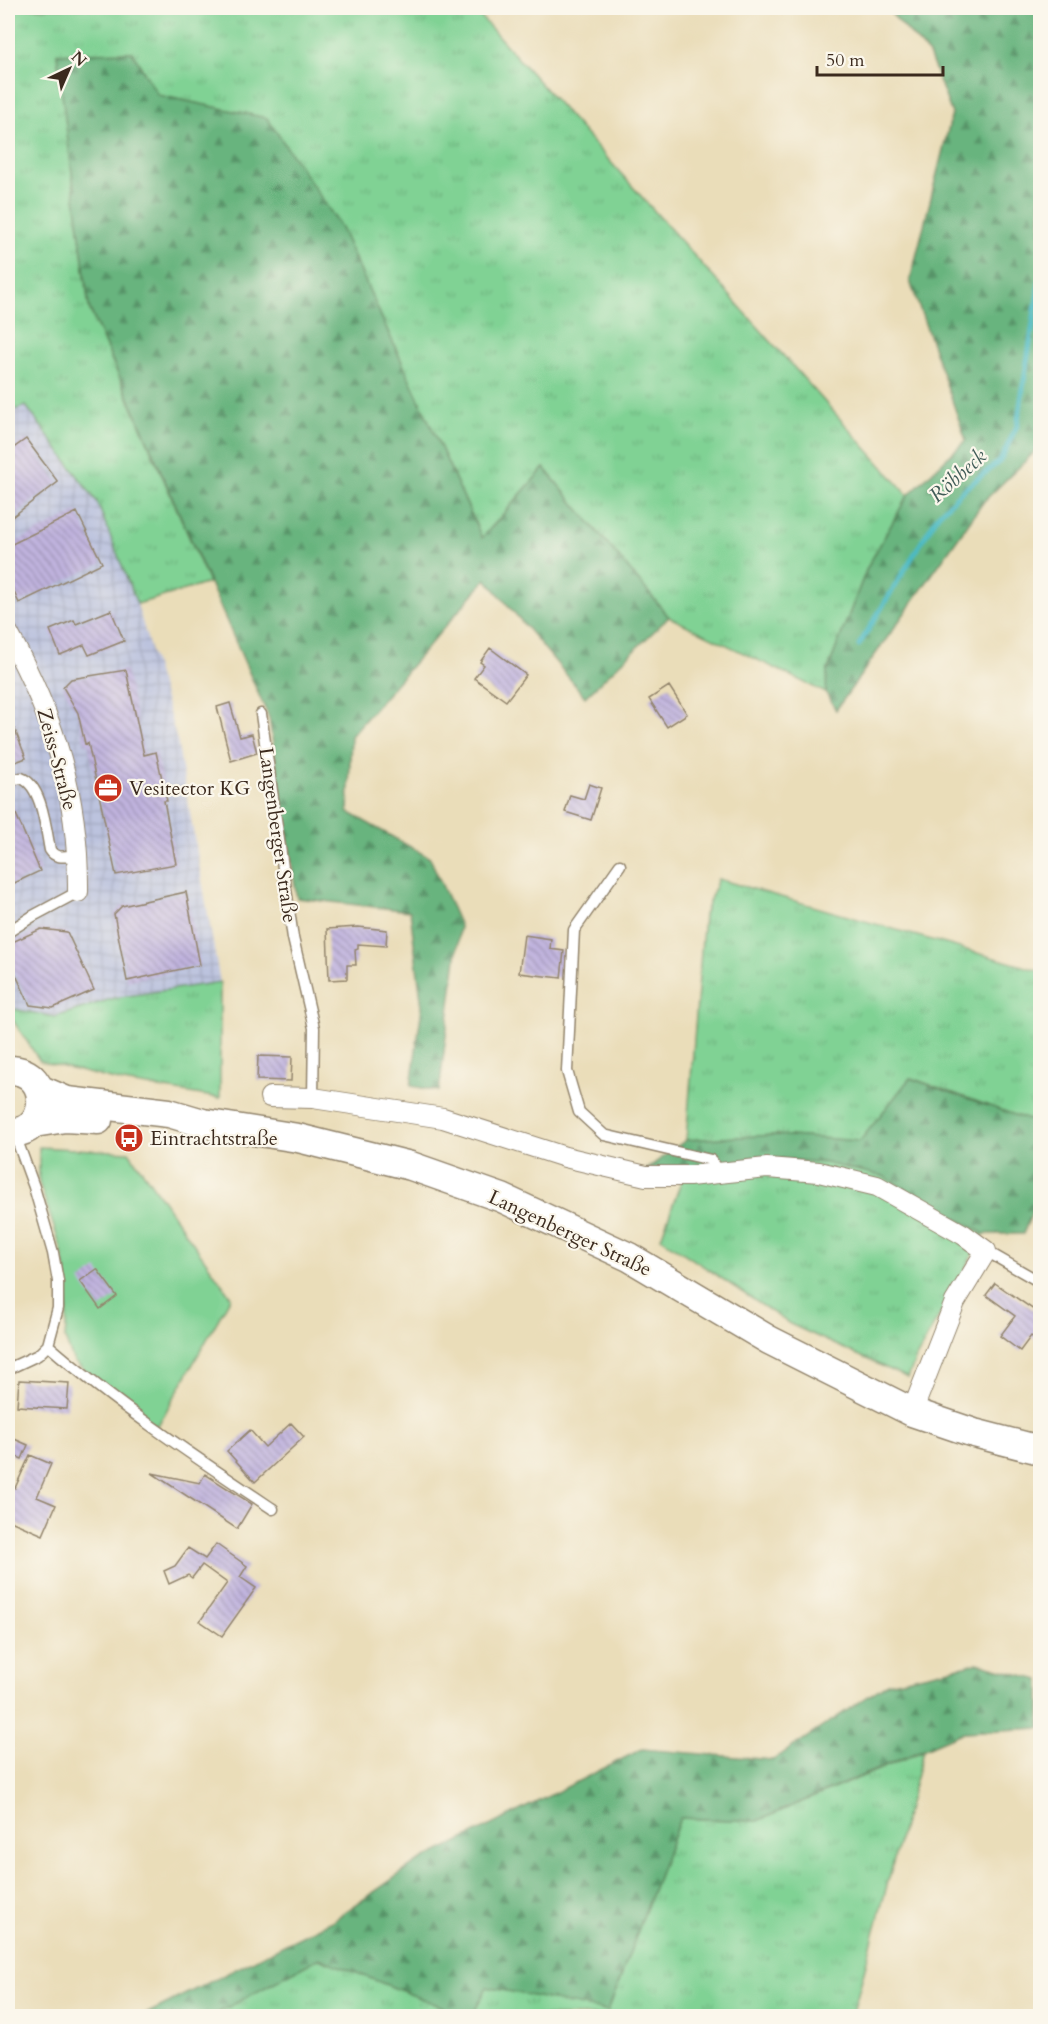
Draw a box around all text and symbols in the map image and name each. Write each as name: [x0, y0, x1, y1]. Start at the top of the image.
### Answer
north arrow: [39, 39, 99, 99]
scale bar: [817, 39, 943, 77]
text: N: [66, 46, 91, 72]
text: 50 m: [826, 48, 865, 73]
water label: Röbbeck: [923, 442, 993, 510]
street label: Zeiss-Straße: [30, 705, 84, 813]
street label: Langenberger Straße: [252, 745, 304, 925]
office icon: Vesitector KG: [92, 772, 124, 804]
place label: Vesitector KG: [129, 775, 250, 802]
bus stop icon: Eintrachtstraße: [113, 1122, 145, 1154]
place label: Eintrachtstraße: [150, 1125, 278, 1152]
street label: Langenberger Straße: [484, 1183, 656, 1283]

